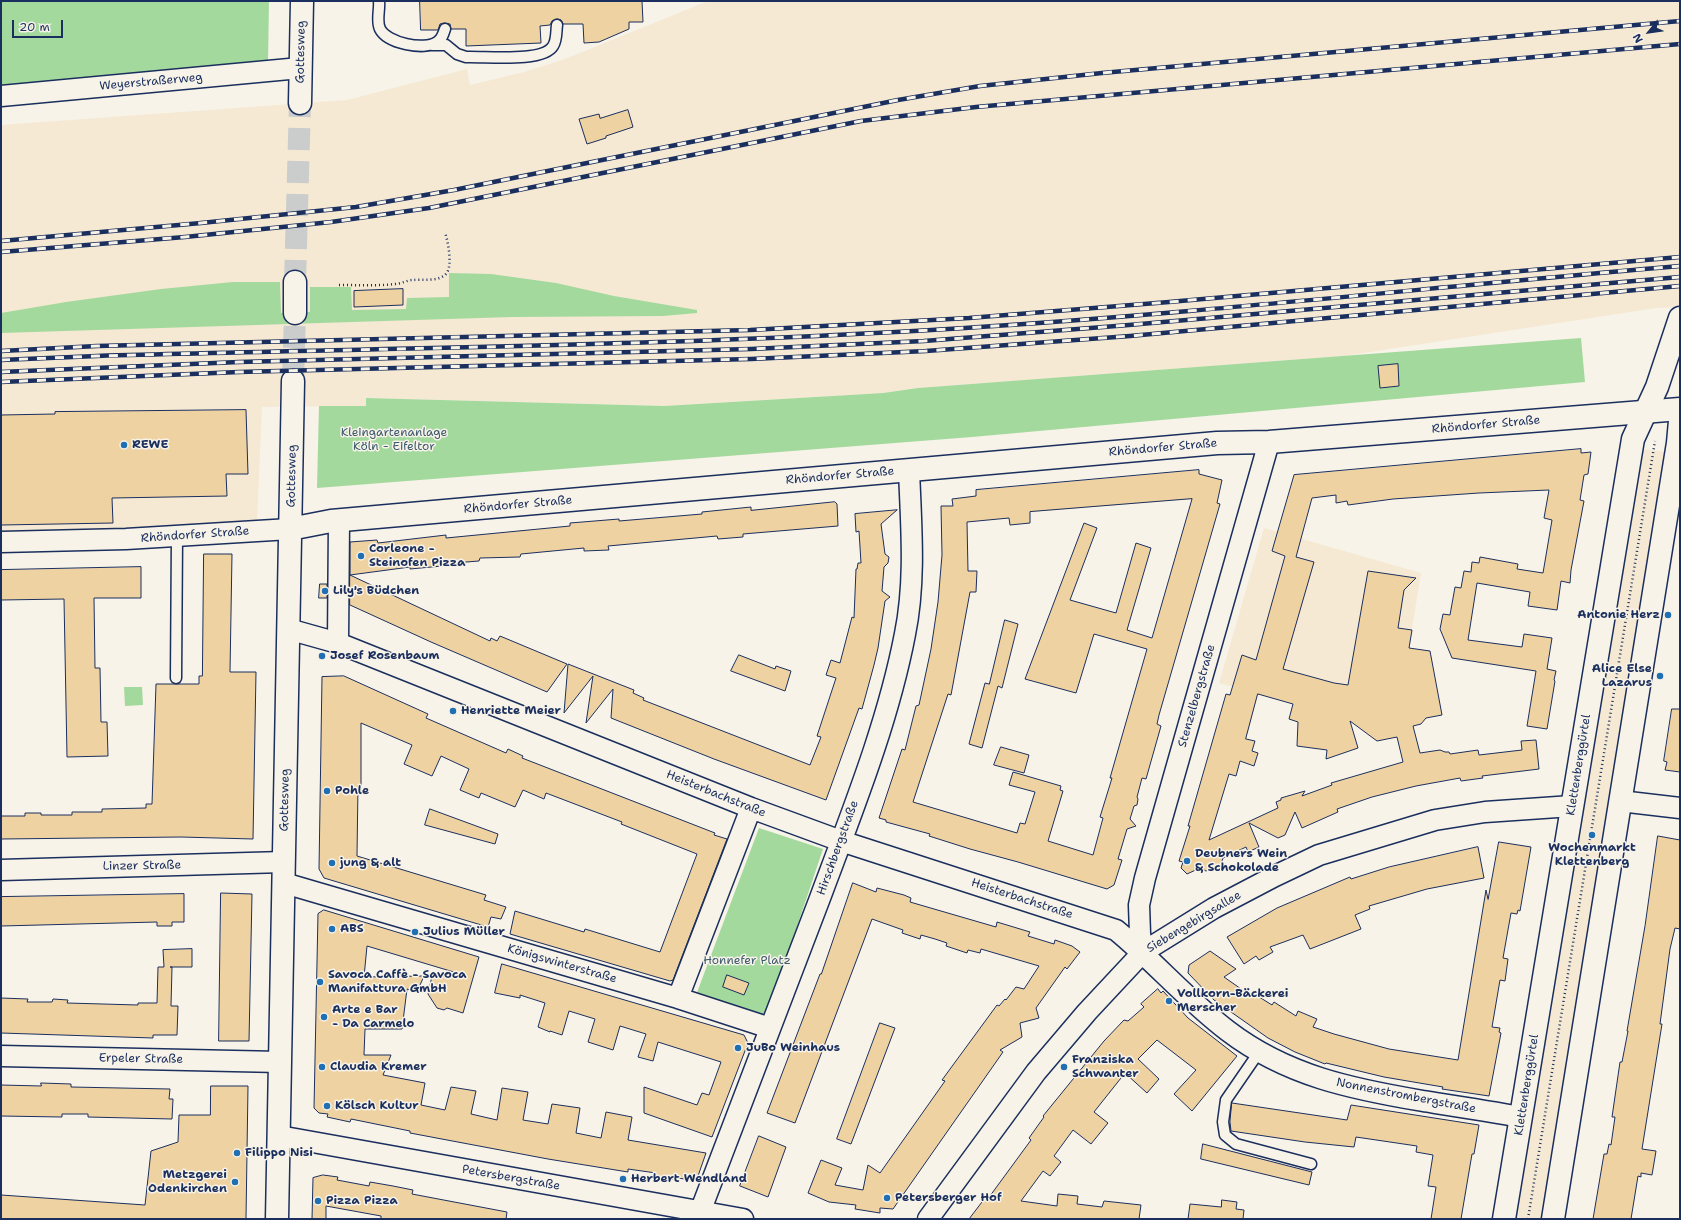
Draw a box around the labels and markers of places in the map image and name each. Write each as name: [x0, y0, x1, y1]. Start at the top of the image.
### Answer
place label: REWE: [132, 438, 168, 452]
marker: REWE: [119, 440, 129, 450]
place label: Corleone - Steinofen Pizza: [369, 542, 465, 570]
marker: Corleone - Steinofen Pizza: [356, 551, 366, 561]
place label: Lily's Büdchen: [333, 584, 419, 598]
marker: Lily's Büdchen: [320, 586, 330, 596]
place label: Antonie Herz: [1577, 608, 1660, 622]
marker: Antonie Herz: [1663, 610, 1673, 620]
place label: Josef Rosenbaum: [330, 649, 439, 663]
marker: Josef Rosenbaum: [317, 651, 327, 661]
place label: Alice Else Lazarus: [1592, 662, 1652, 690]
marker: Alice Else Lazarus: [1655, 671, 1665, 681]
place label: Henriette Meier: [461, 704, 561, 718]
marker: Henriette Meier: [448, 706, 458, 716]
place label: Pohle: [335, 784, 369, 798]
marker: Pohle: [322, 786, 332, 796]
marker: Wochenmarkt Klettenberg: [1587, 830, 1597, 840]
place label: Wochenmarkt Klettenberg: [1548, 841, 1636, 869]
place label: Deubners Wein & Schokolade: [1195, 847, 1287, 875]
place label: jung & alt: [340, 856, 401, 870]
marker: Deubners Wein & Schokolade: [1182, 856, 1192, 866]
marker: jung & alt: [327, 858, 337, 868]
place label: ABS: [340, 922, 364, 936]
marker: ABS: [327, 924, 337, 934]
place label: Julius Müller: [423, 925, 505, 939]
marker: Julius Müller: [410, 927, 420, 937]
place label: Savoca Caffè - Savoca Manifattura GmbH: [328, 968, 466, 996]
marker: Savoca Caffè - Savoca Manifattura GmbH: [315, 977, 325, 987]
place label: Vollkorn-Bäckerei Merscher: [1177, 987, 1288, 1015]
marker: Vollkorn-Bäckerei Merscher: [1164, 996, 1174, 1006]
place label: Arte e Bar - Da Carmelo: [332, 1003, 414, 1031]
marker: Arte e Bar - Da Carmelo: [319, 1012, 329, 1022]
place label: JuBo Weinhaus: [746, 1041, 840, 1055]
marker: JuBo Weinhaus: [733, 1043, 743, 1053]
place label: Franziska Schwanter: [1072, 1053, 1139, 1081]
place label: Claudia Kremer: [330, 1060, 427, 1074]
marker: Claudia Kremer: [317, 1062, 327, 1072]
marker: Franziska Schwanter: [1059, 1062, 1069, 1072]
place label: Kölsch Kultur: [335, 1099, 419, 1113]
marker: Kölsch Kultur: [322, 1101, 332, 1111]
place label: Filippo Nisi: [245, 1146, 313, 1160]
marker: Filippo Nisi: [232, 1148, 242, 1158]
place label: Metzgerei Odenkirchen: [148, 1168, 227, 1196]
place label: Herbert Wendland: [631, 1172, 747, 1186]
marker: Herbert Wendland: [618, 1174, 628, 1184]
marker: Metzgerei Odenkirchen: [230, 1177, 240, 1187]
place label: Petersberger Hof: [895, 1191, 1002, 1205]
marker: Petersberger Hof: [882, 1193, 892, 1203]
place label: Pizza Pizza: [326, 1194, 398, 1208]
marker: Pizza Pizza: [313, 1196, 323, 1206]

